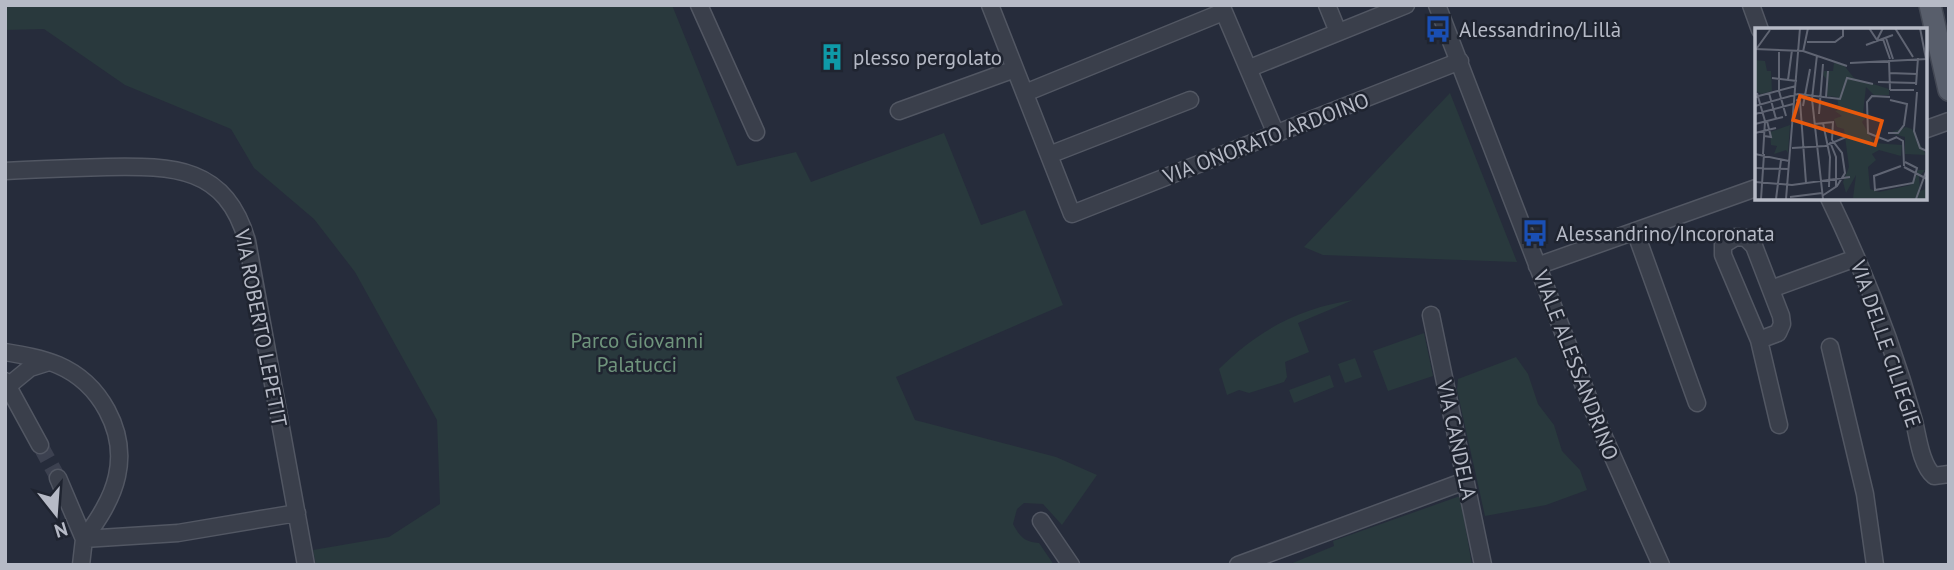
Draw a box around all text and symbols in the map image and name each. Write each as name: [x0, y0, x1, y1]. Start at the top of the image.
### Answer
bus stop icon: Alessandrino/Lillà: [1423, 14, 1453, 44]
place label: Alessandrino/Lillà: [1459, 16, 1621, 43]
inset map: [1755, 28, 1926, 200]
building icon: plesso pergolato: [817, 42, 847, 72]
place label: plesso pergolato: [853, 44, 1002, 71]
street label: VIA ONORATO ARDOINO: [1158, 86, 1373, 190]
bus stop icon: Alessandrino/Incoronata: [1520, 218, 1550, 248]
place label: Alessandrino/Incoronata: [1556, 220, 1775, 247]
street label: VIA ROBERTO LEPETIT: [228, 226, 293, 430]
street label: VIA DELLE CILIEGIE: [1844, 256, 1927, 431]
street label: VIALE ALESSANDRINO: [1527, 265, 1625, 464]
park label: Parco Giovanni Palatucci: [570, 327, 704, 378]
street label: VIA CANDELA: [1431, 377, 1483, 503]
north arrow: [21, 479, 91, 549]
text: N: [51, 517, 70, 544]

